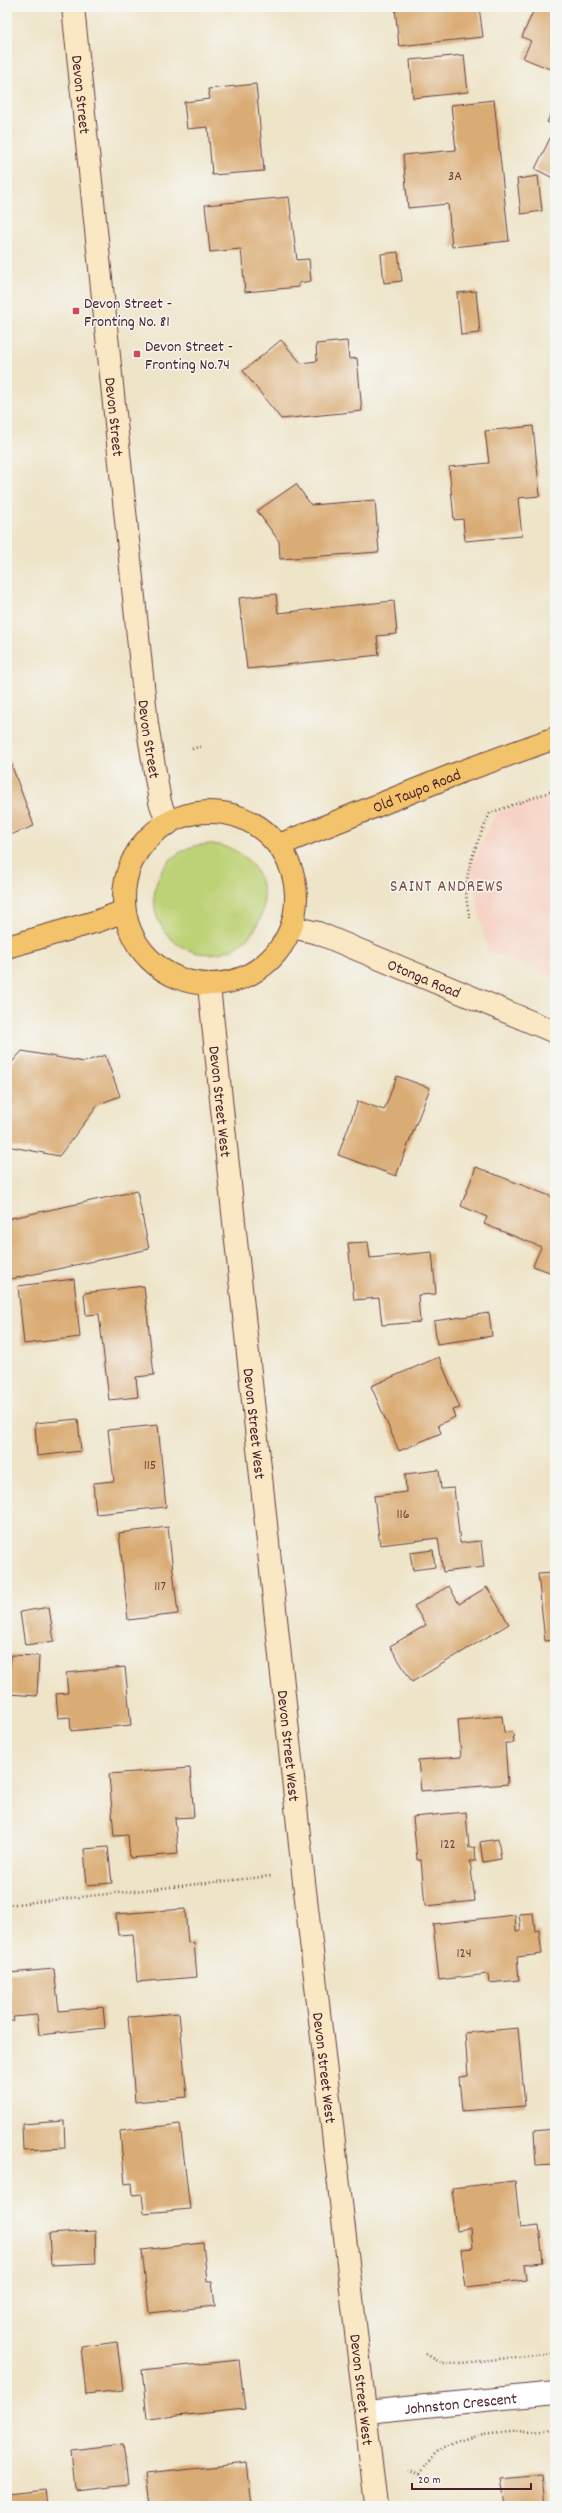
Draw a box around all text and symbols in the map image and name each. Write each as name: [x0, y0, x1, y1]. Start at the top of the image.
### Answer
street label: Devon Street: [64, 54, 95, 135]
house number: 3A: [448, 167, 462, 187]
place label: Devon Street - Fronting No. 81: [84, 293, 172, 334]
marker: Devon Street - Fronting No. 81: [71, 306, 81, 316]
place label: Devon Street - Fronting No.74: [145, 336, 233, 377]
marker: Devon Street - Fronting No.74: [132, 349, 142, 359]
street label: Devon Street: [97, 377, 128, 458]
street label: Devon Street: [131, 699, 165, 780]
street label: Old Taupo Road: [370, 764, 465, 820]
district label: SAINT ANDREWS: [390, 876, 504, 900]
street label: Otonga Road: [383, 954, 464, 1005]
street label: Devon Street West: [201, 1045, 236, 1158]
street label: Devon Street West: [236, 1367, 270, 1481]
house number: 115: [144, 1456, 156, 1476]
house number: 116: [397, 1505, 410, 1525]
house number: 117: [154, 1577, 166, 1597]
street label: Devon Street West: [270, 1689, 304, 1803]
house number: 122: [440, 1835, 456, 1855]
house number: 124: [457, 1944, 472, 1964]
street label: Devon Street West: [305, 2011, 341, 2125]
street label: Devon Street West: [342, 2333, 378, 2447]
street label: Johnston Crescent: [403, 2388, 518, 2422]
scale bar: [412, 2465, 531, 2491]
text: 20 m: [418, 2472, 441, 2489]

